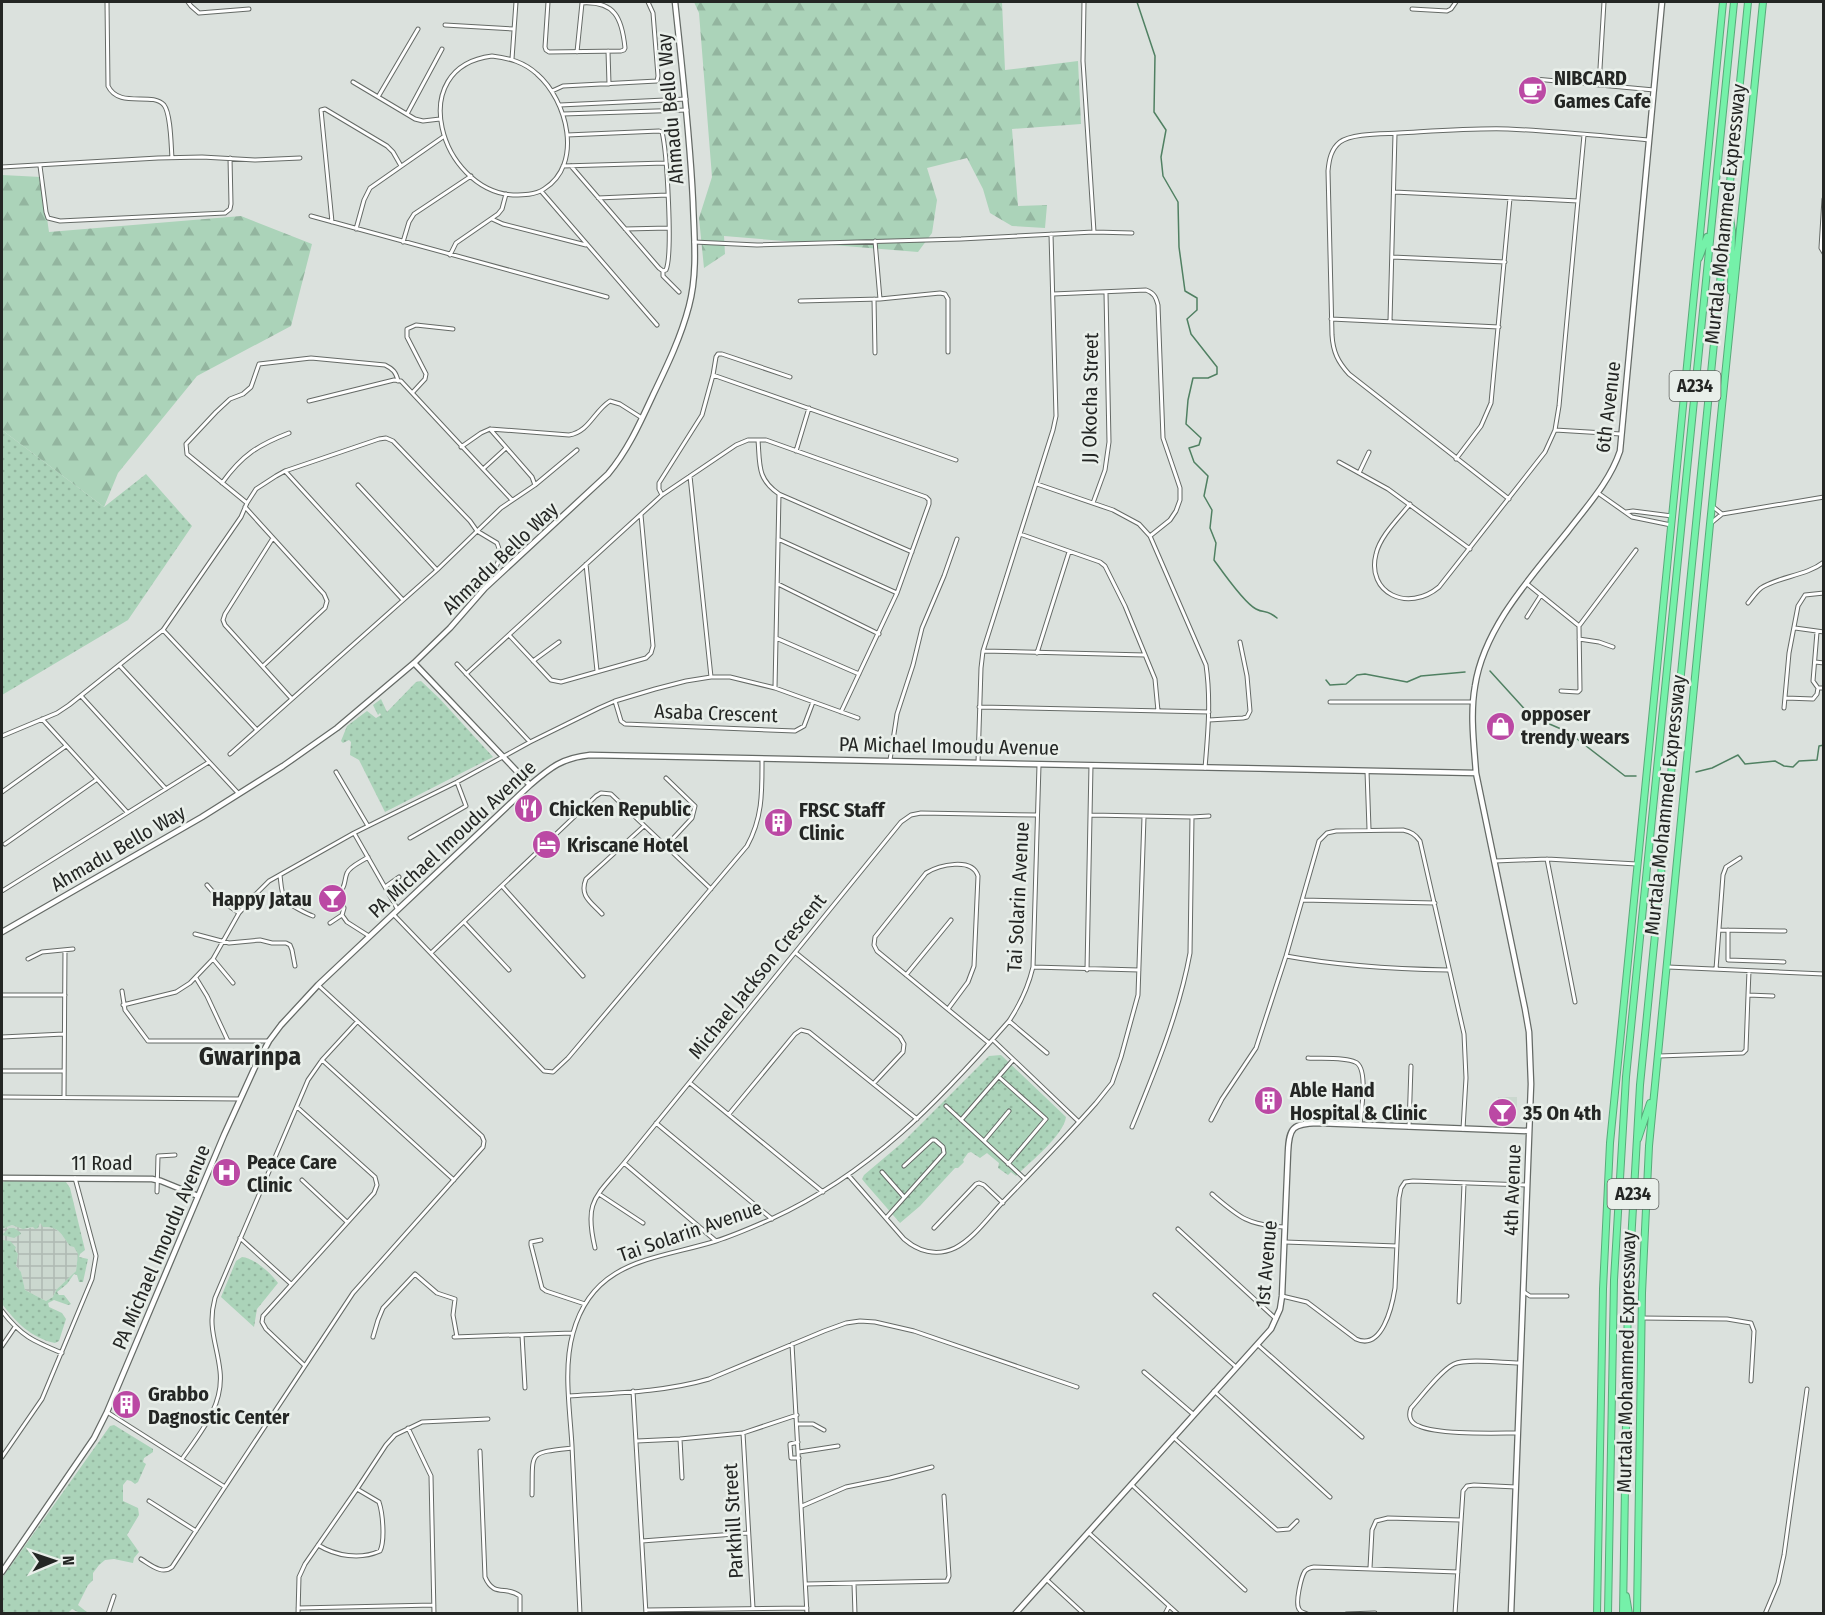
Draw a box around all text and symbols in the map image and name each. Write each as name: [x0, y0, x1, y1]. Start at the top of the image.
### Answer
street label: Ahmadu Bello Way: [651, 32, 689, 185]
place label: NIBCARD Games Cafe: [1554, 66, 1651, 113]
cafe icon: NIBCARD Games Cafe: [1517, 74, 1549, 106]
street label: Murtala Mohammed Expressway: [1699, 83, 1751, 345]
street label: JJ Okocha Street: [1077, 332, 1103, 464]
street label: 6th Avenue: [1590, 360, 1626, 454]
road number: A234: [1670, 371, 1720, 401]
street label: Ahmadu Bello Way: [437, 497, 563, 619]
street label: Murtala Mohammed Expressway: [1639, 674, 1691, 936]
street label: Asaba Crescent: [654, 699, 779, 727]
place label: opposer trendy wears: [1521, 702, 1630, 749]
shop icon: opposer trendy wears: [1484, 710, 1516, 742]
street label: PA Michael Imoudu Avenue: [839, 732, 1059, 760]
street label: PA Michael Imoudu Avenue: [363, 755, 541, 923]
restaurant icon: Chicken Republic: [512, 793, 544, 825]
place label: Chicken Republic: [549, 797, 691, 821]
place label: FRSC Staff Clinic: [799, 798, 886, 845]
street label: Ahmadu Bello Way: [46, 800, 190, 896]
building icon: FRSC Staff Clinic: [762, 806, 794, 838]
street label: Tai Solarin Avenue: [1002, 821, 1034, 973]
hotel icon: Kriscane Hotel: [530, 829, 562, 861]
place label: Kriscane Hotel: [567, 833, 689, 857]
bar icon: Happy Jatau: [317, 883, 349, 915]
place label: Happy Jatau: [212, 887, 312, 911]
street label: Michael Jackson Crescent: [683, 888, 831, 1063]
district label: Gwarinpa: [199, 1041, 301, 1072]
place label: Able Hand Hospital & Clinic: [1289, 1078, 1427, 1125]
building icon: Able Hand Hospital & Clinic: [1253, 1085, 1285, 1117]
bar icon: 35 On 4th: [1486, 1097, 1518, 1129]
place label: 35 On 4th: [1522, 1101, 1601, 1125]
street label: PA Michael Imoudu Avenue: [107, 1141, 215, 1353]
street label: 4th Avenue: [1498, 1144, 1526, 1236]
place label: Peace Care Clinic: [247, 1150, 337, 1197]
street label: 11 Road: [71, 1151, 133, 1175]
hospital icon: Peace Care Clinic: [210, 1157, 242, 1189]
road number: A234: [1608, 1179, 1658, 1209]
street label: Tai Solarin Avenue: [615, 1195, 765, 1267]
street label: 1st Avenue: [1250, 1219, 1282, 1309]
street label: Murtala Mohammed Expressway: [1612, 1231, 1640, 1493]
place label: Grabbo Dagnostic Center: [148, 1382, 290, 1429]
building icon: Grabbo Dagnostic Center: [111, 1389, 143, 1421]
street label: Parkhill Street: [718, 1462, 748, 1579]
north arrow: [24, 1531, 84, 1591]
text: N: [59, 1555, 78, 1566]

